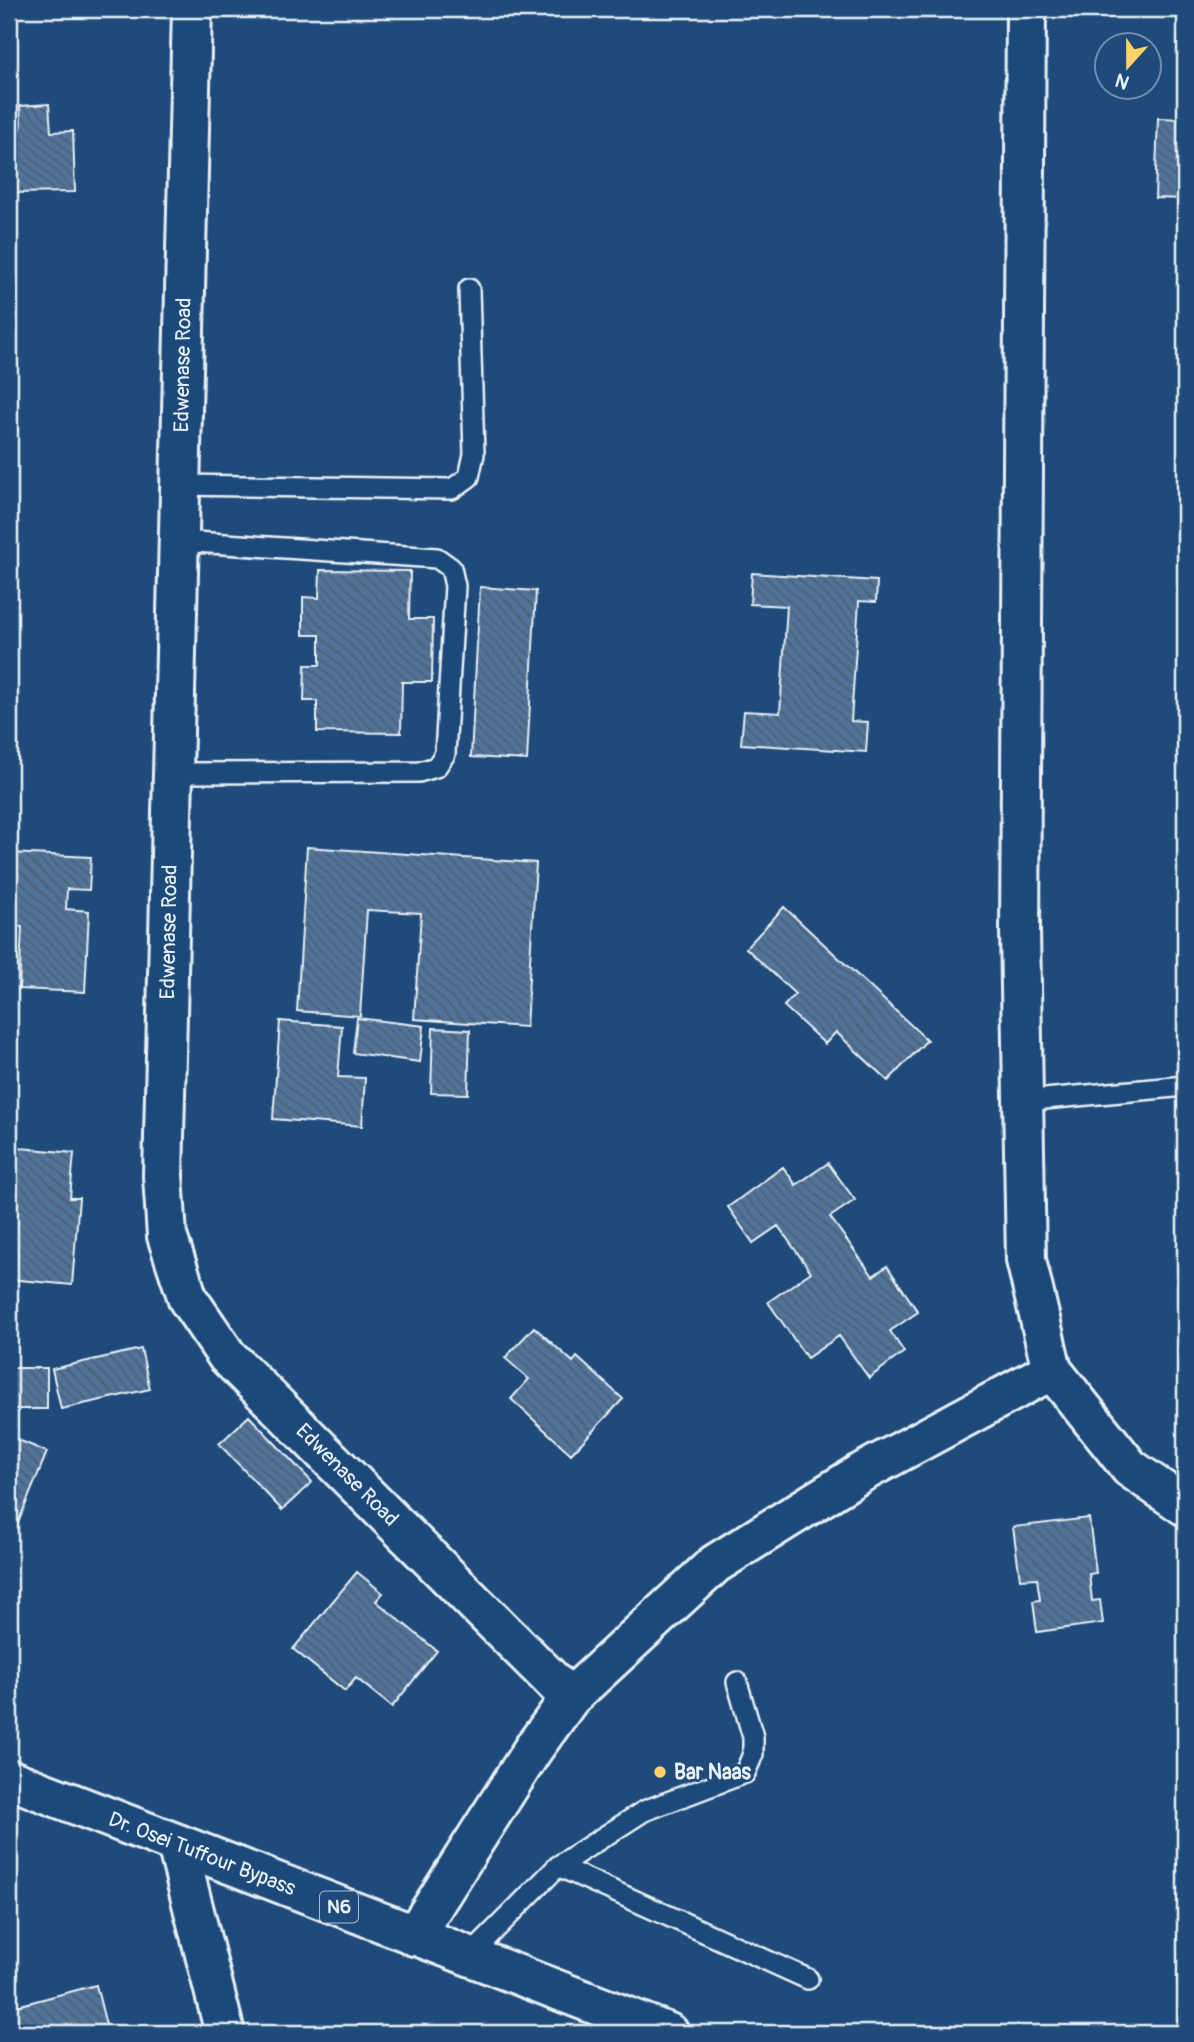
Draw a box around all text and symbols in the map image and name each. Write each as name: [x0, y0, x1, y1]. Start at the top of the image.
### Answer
north arrow: [1092, 32, 1162, 102]
text: N: [1112, 67, 1133, 94]
street label: Edwenase Road: [168, 297, 198, 433]
street label: Edwenase Road: [154, 864, 184, 1000]
street label: Edwenase Road: [290, 1418, 404, 1532]
place label: Bar Naas: [674, 1759, 751, 1786]
marker: Bar Naas: [652, 1764, 668, 1780]
street label: Dr. Osei Tuffour Bypass: [105, 1806, 300, 1902]
road number: N6: [320, 1892, 358, 1923]

